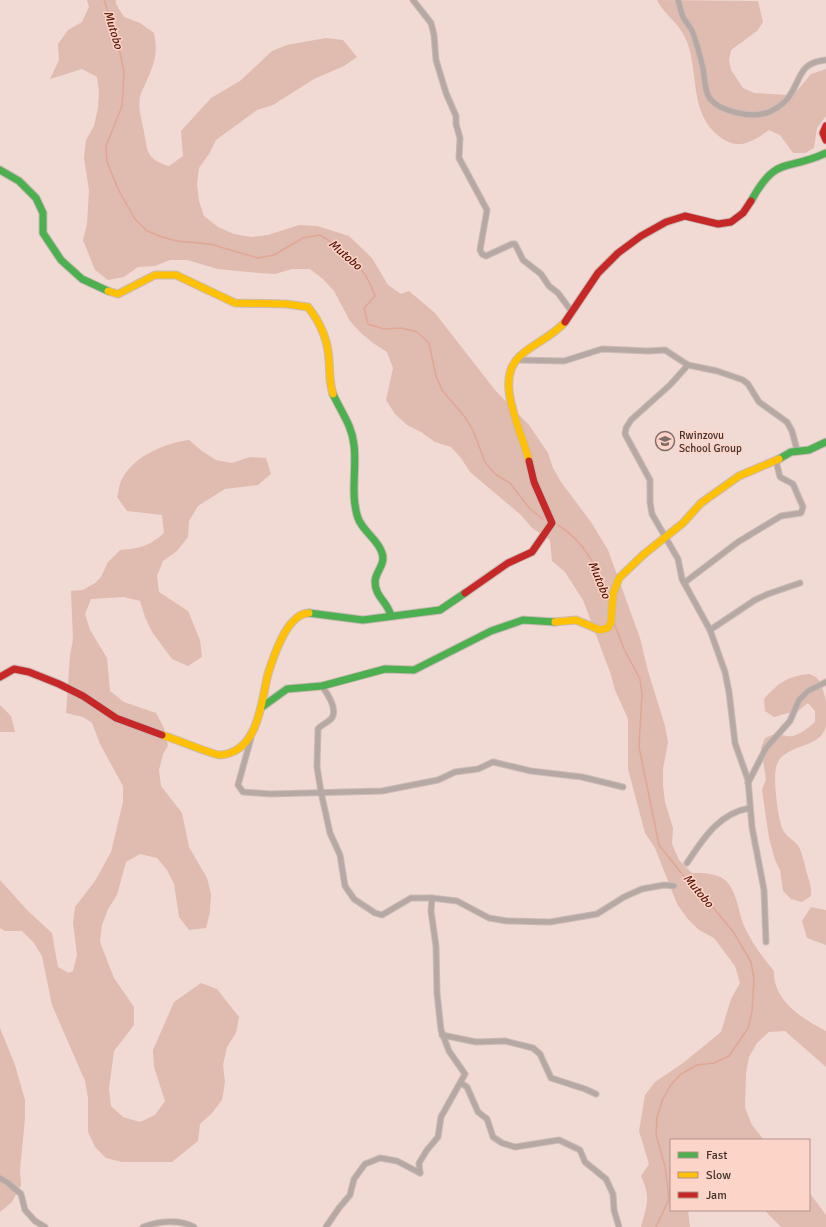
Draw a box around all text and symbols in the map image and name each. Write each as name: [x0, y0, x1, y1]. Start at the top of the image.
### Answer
water label: Mutobo: [100, 9, 126, 52]
water label: Mutobo: [325, 236, 365, 274]
place label: Rwinzovu School Group: [679, 429, 742, 455]
school or university icon: Rwinzovu School Group: [654, 430, 676, 452]
water label: Mutobo: [584, 559, 614, 602]
water label: Mutobo: [680, 871, 717, 911]
legend: [670, 1139, 810, 1211]
text: Fast: [706, 1148, 727, 1163]
text: Slow: [706, 1168, 731, 1183]
text: Jam: [706, 1188, 727, 1203]

